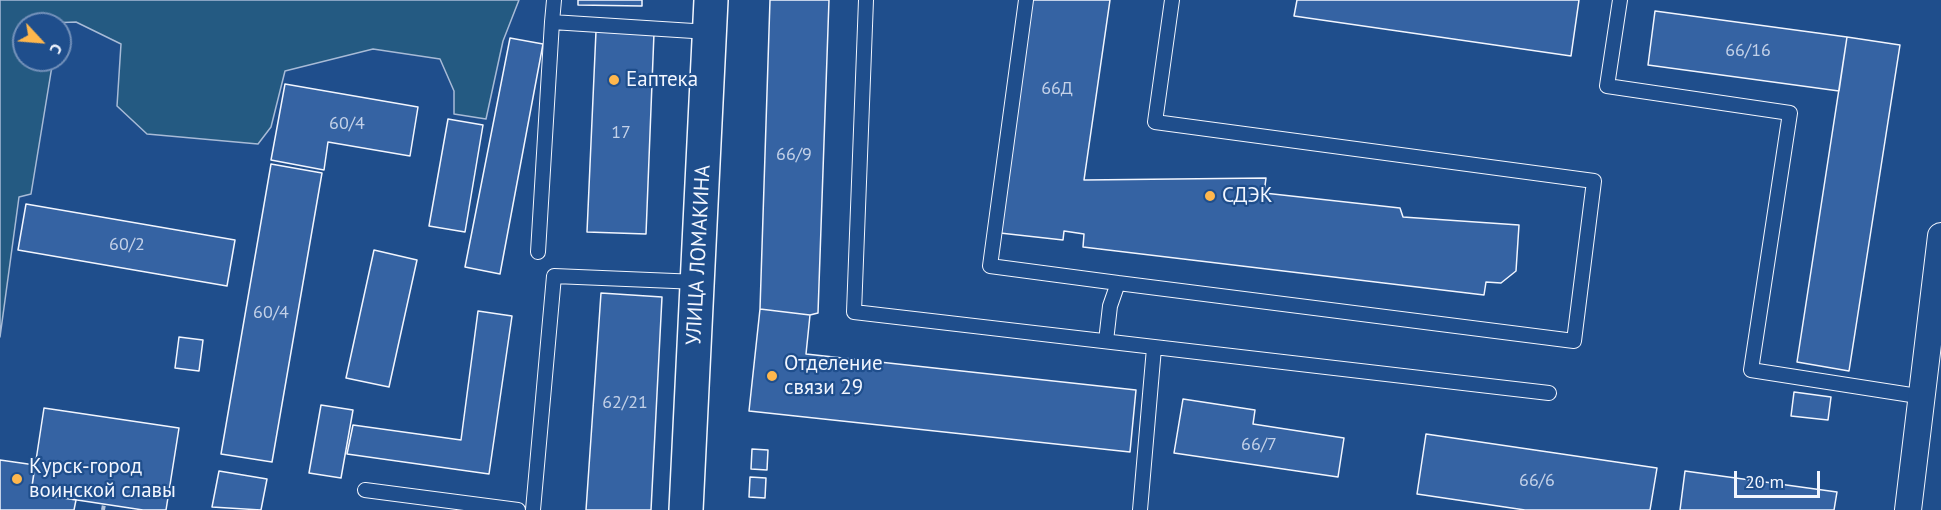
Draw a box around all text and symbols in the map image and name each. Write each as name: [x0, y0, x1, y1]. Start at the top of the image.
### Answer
north arrow: [12, 12, 72, 72]
house number: 66/16: [1725, 40, 1771, 62]
text: С: [45, 41, 67, 57]
place label: Еаптека: [626, 67, 698, 93]
marker: Еаптека: [607, 73, 621, 87]
house number: 66Д: [1041, 78, 1073, 100]
house number: 60/4: [329, 113, 365, 135]
house number: 17: [611, 122, 631, 144]
house number: 66/9: [776, 144, 812, 166]
street label: УЛИЦА ЛОМАКИНА: [682, 164, 716, 346]
place label: СДЭК: [1222, 183, 1273, 209]
marker: СДЭК: [1203, 189, 1217, 203]
house number: 60/2: [109, 234, 145, 256]
house number: 60/4: [253, 302, 289, 324]
place label: Отделение связи 29: [784, 351, 883, 401]
marker: Отделение связи 29: [765, 369, 779, 383]
house number: 62/21: [602, 392, 648, 414]
house number: 66/7: [1241, 434, 1277, 456]
place label: Курск-город воинской славы: [29, 454, 176, 504]
scale bar: [1737, 459, 1822, 497]
house number: 66/6: [1519, 470, 1555, 492]
text: 20 m: [1745, 470, 1784, 493]
marker: Курск-город воинской славы: [10, 472, 24, 486]

